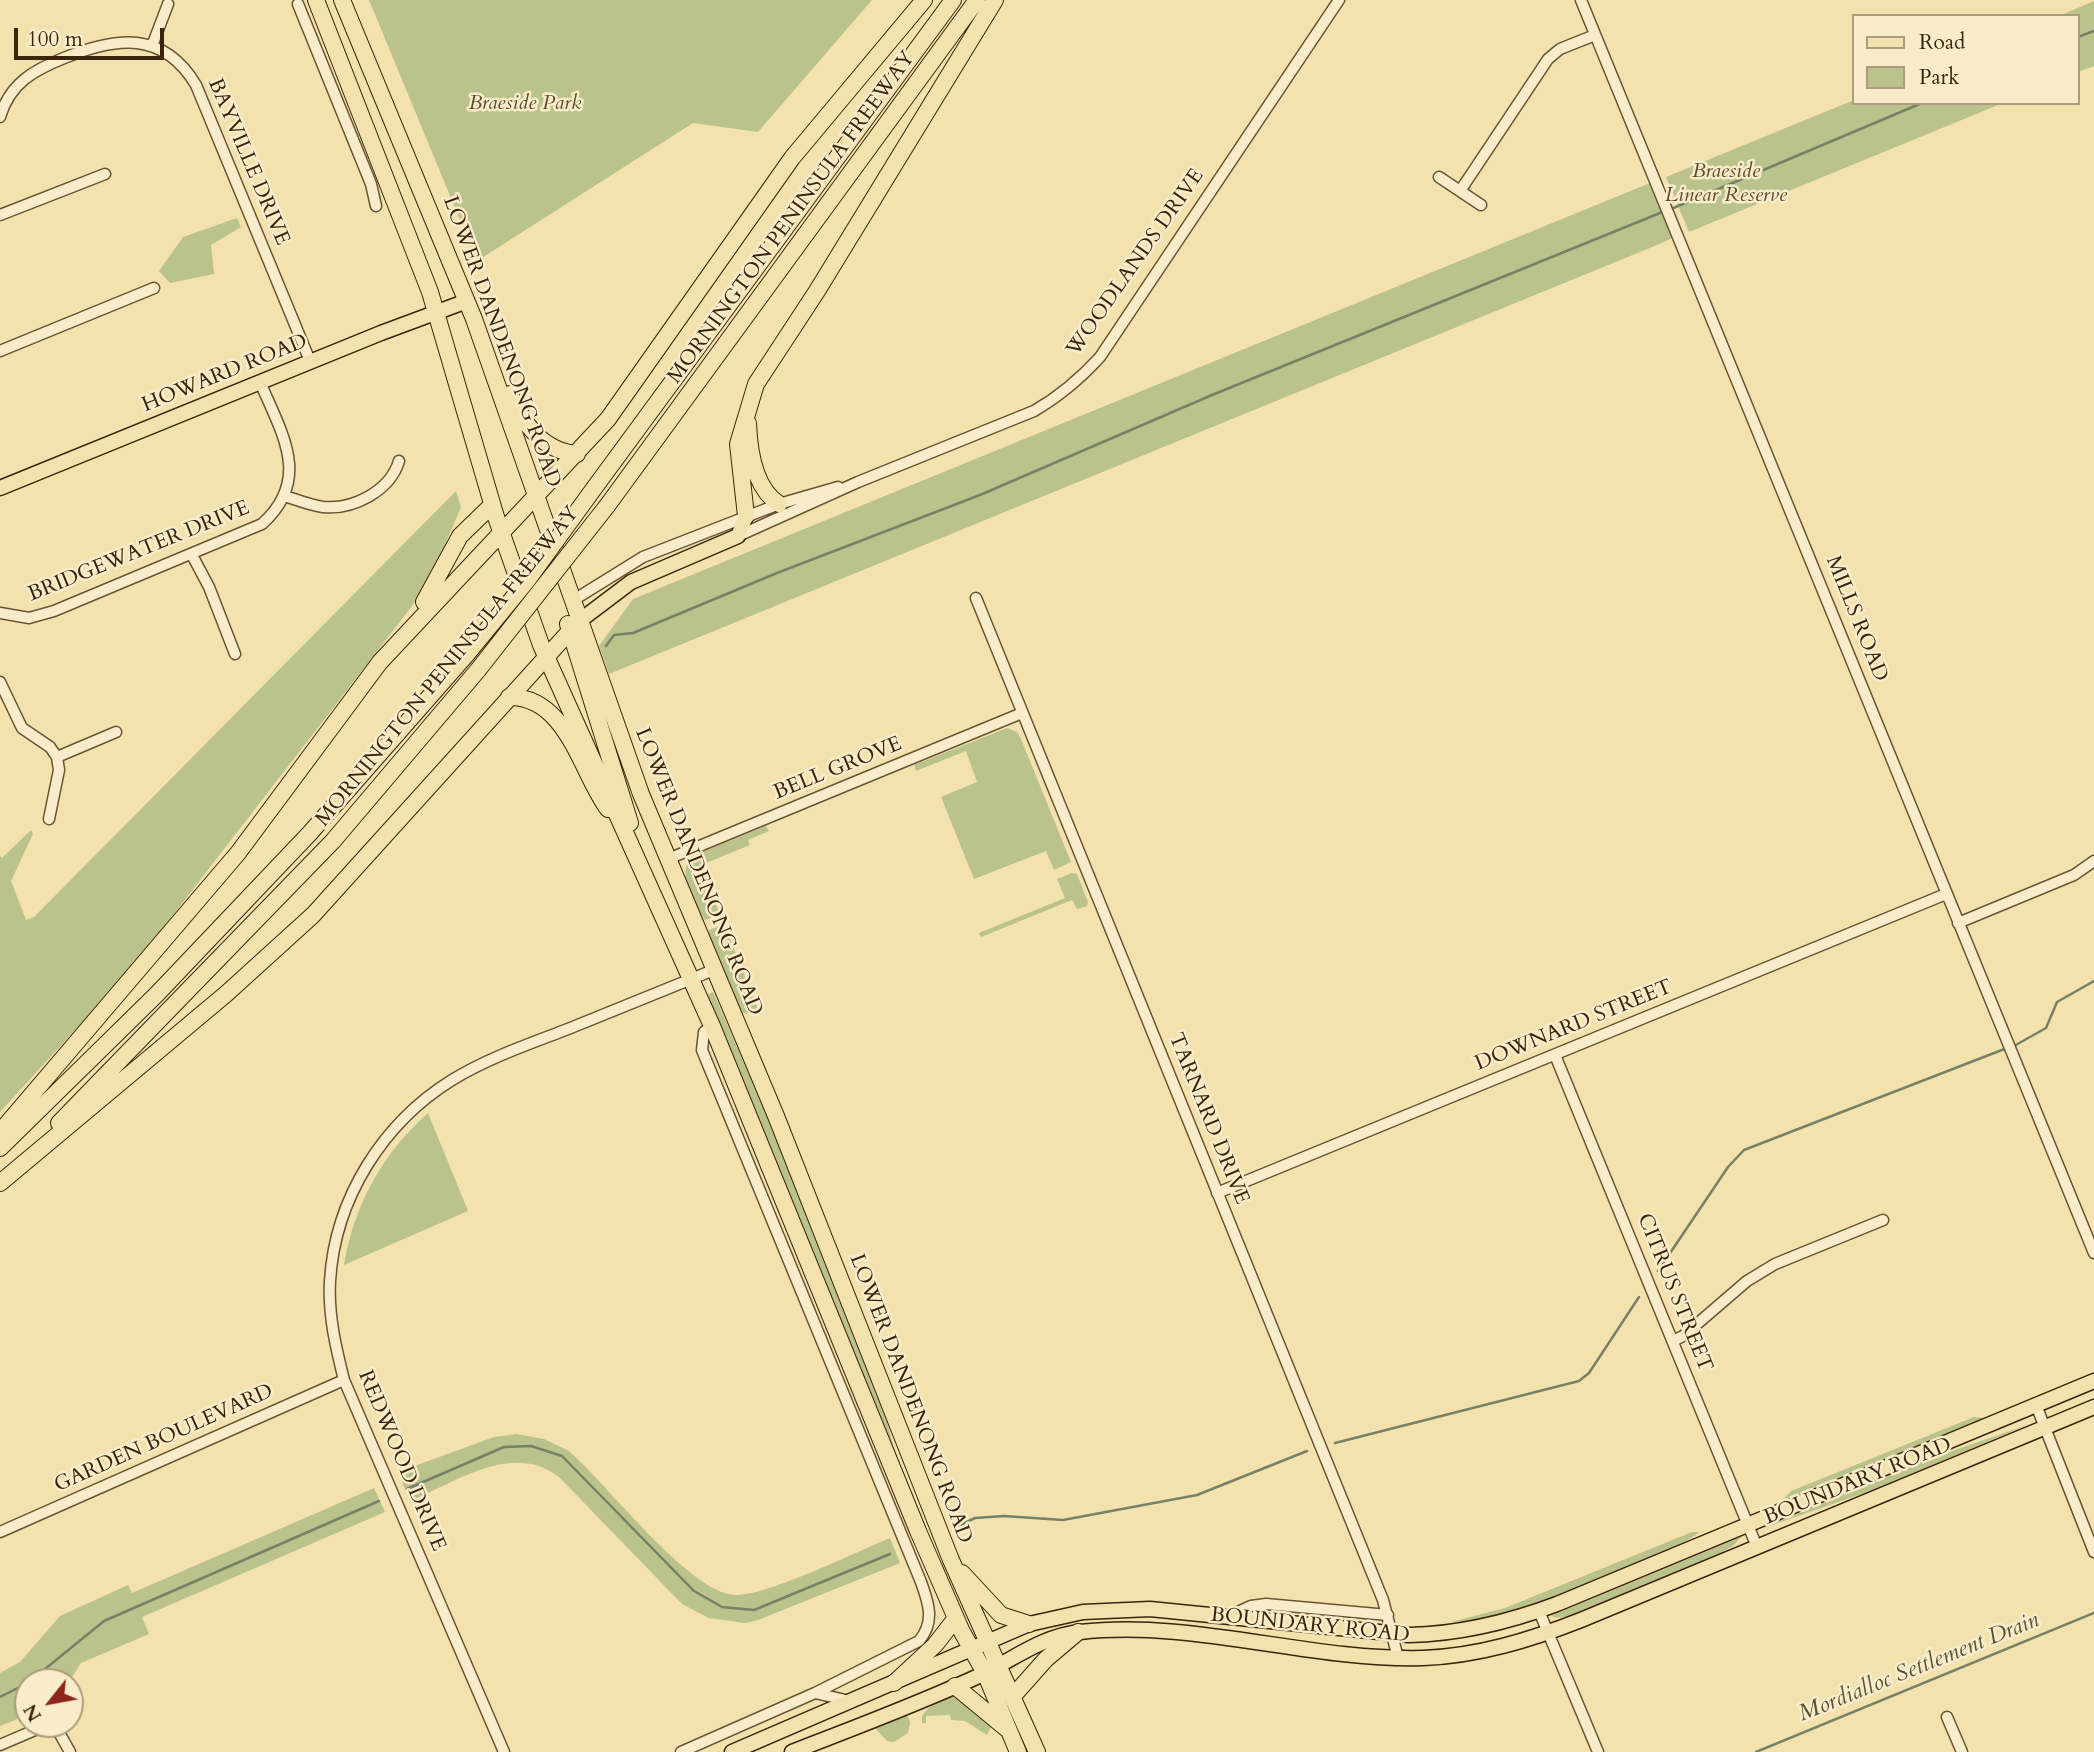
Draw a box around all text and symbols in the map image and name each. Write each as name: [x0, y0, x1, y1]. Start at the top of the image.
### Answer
scale bar: [18, 14, 168, 58]
legend: [1853, 14, 2080, 105]
text: 100 m: [27, 25, 83, 54]
text: Road: [1919, 28, 1965, 57]
street label: MORNINGTON PENINSULA FREEWAY: [663, 47, 921, 389]
text: Park: [1919, 63, 1959, 92]
street label: BAYVILLE DRIVE: [201, 75, 295, 249]
park label: Braeside Park: [469, 91, 581, 117]
park label: Braeside Linear Reserve: [1665, 159, 1787, 209]
street label: WOODLANDS DRIVE: [1062, 165, 1210, 361]
street label: LOWER DANDENONG ROAD: [436, 193, 566, 491]
street label: HOWARD ROAD: [139, 329, 311, 419]
street label: BRIDGEWATER DRIVE: [25, 496, 253, 608]
street label: MORNINGTON PENINSULA FREEWAY: [311, 502, 585, 832]
street label: MILLS ROAD: [1819, 553, 1893, 685]
street label: LOWER DANDENONG ROAD: [629, 724, 767, 1020]
street label: BELL GROVE: [770, 732, 906, 806]
street label: DOWNARD STREET: [1472, 975, 1676, 1077]
street label: TARNARD DRIVE: [1162, 1030, 1254, 1208]
street label: CITRUS STREET: [1631, 1210, 1717, 1376]
street label: LOWER DANDENONG ROAD: [843, 1251, 977, 1547]
street label: REDWOOD DRIVE: [352, 1367, 450, 1555]
street label: GARDEN BOULEVARD: [51, 1379, 277, 1499]
street label: BOUNDARY ROAD: [1761, 1433, 1955, 1531]
street label: BOUNDARY ROAD: [1209, 1603, 1411, 1649]
water label: Mordialloc Settlement Drain: [1795, 1607, 2043, 1729]
north arrow: [14, 1668, 84, 1738]
text: N: [17, 1699, 48, 1727]

